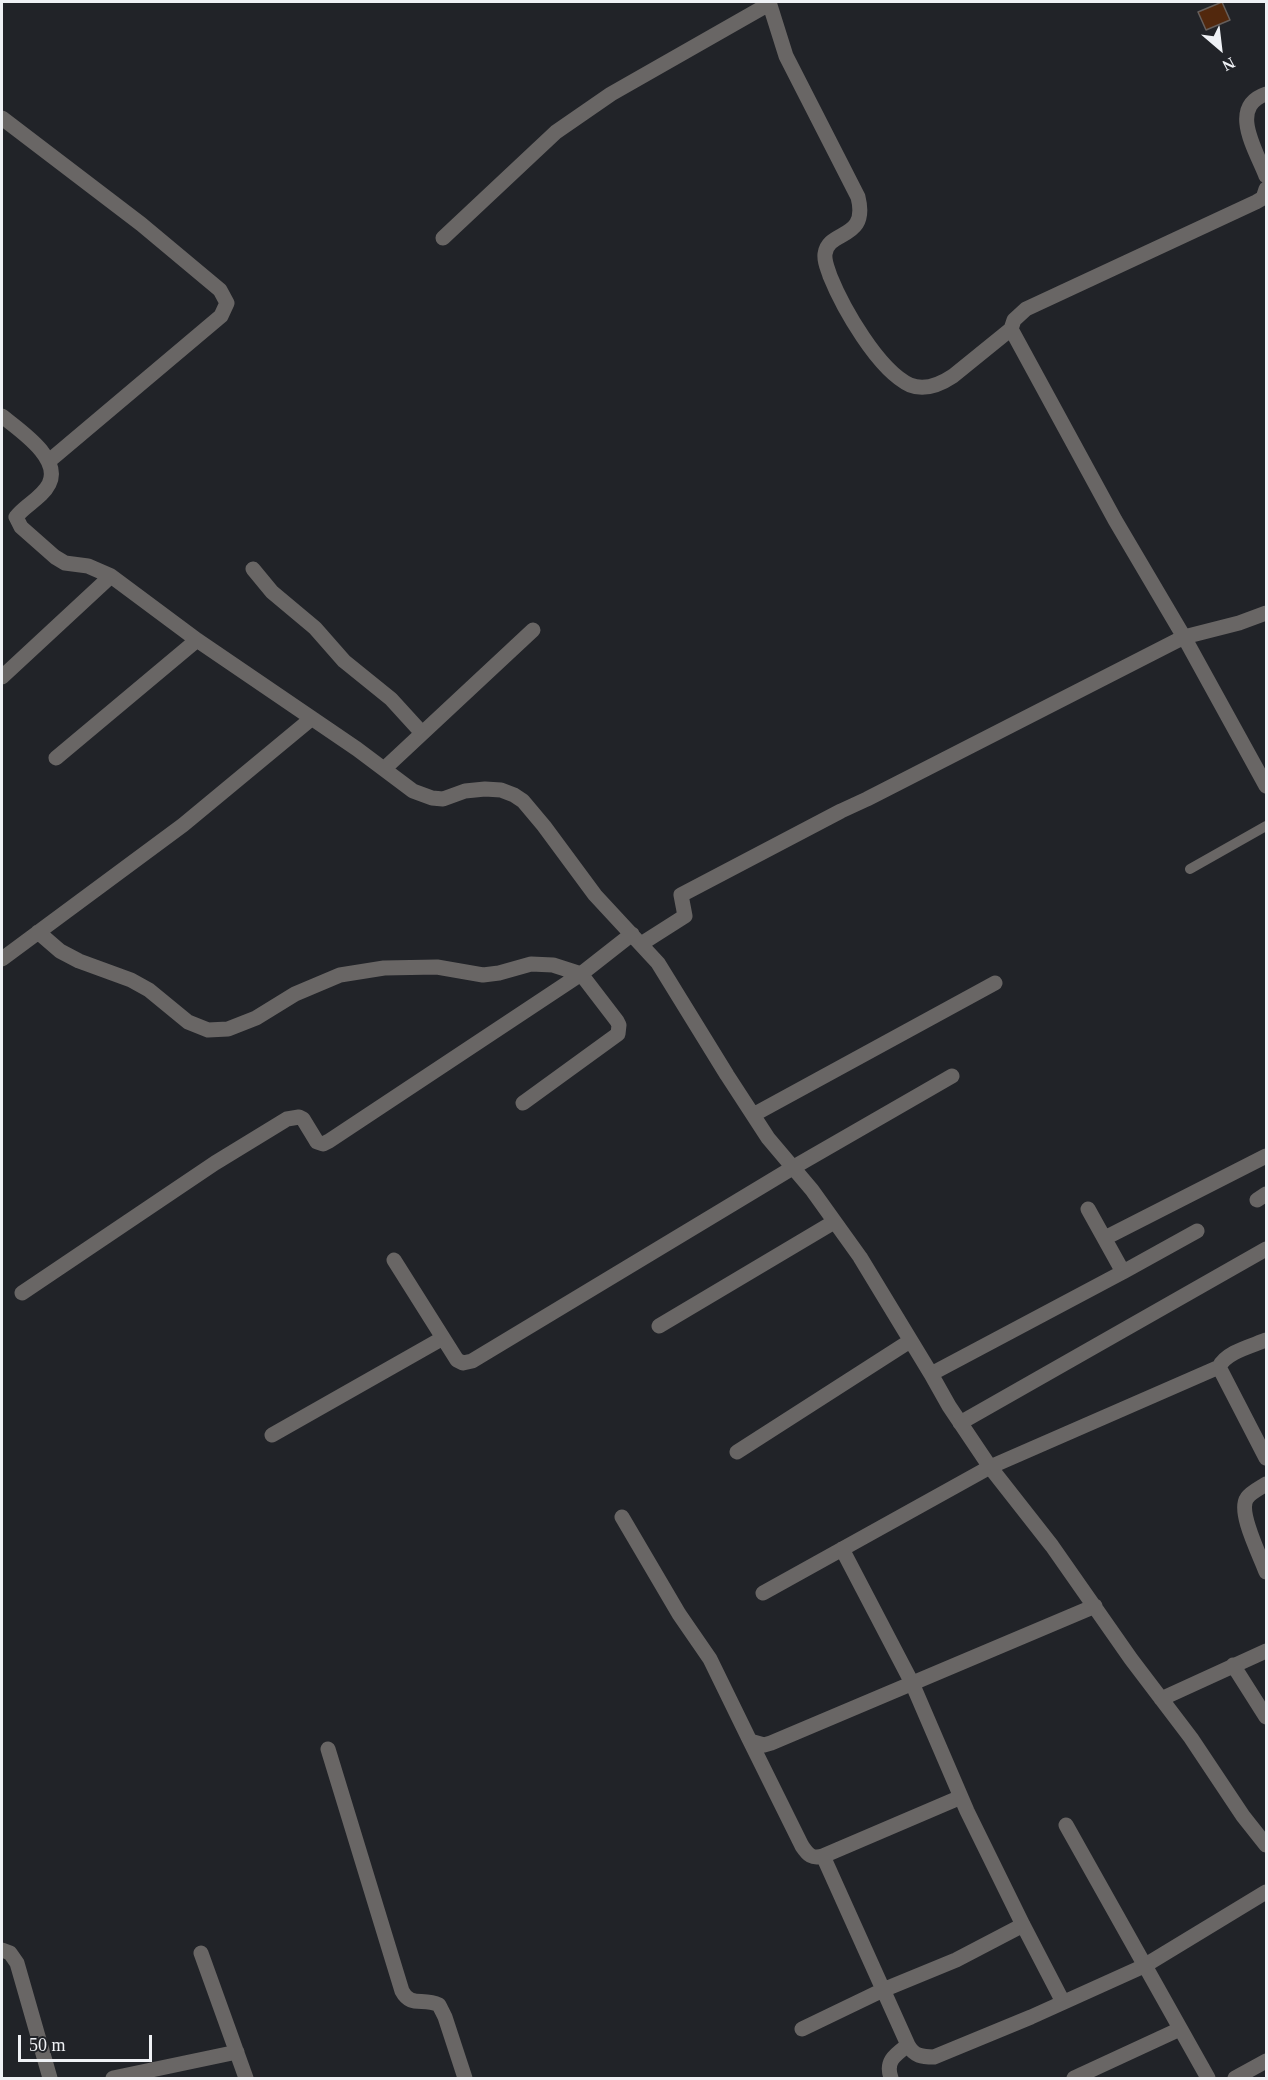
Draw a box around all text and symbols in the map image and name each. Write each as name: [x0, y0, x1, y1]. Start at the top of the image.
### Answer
north arrow: [1190, 18, 1250, 78]
text: N: [1220, 54, 1238, 75]
scale bar: [21, 2023, 154, 2061]
text: 50 m: [29, 2035, 66, 2055]

